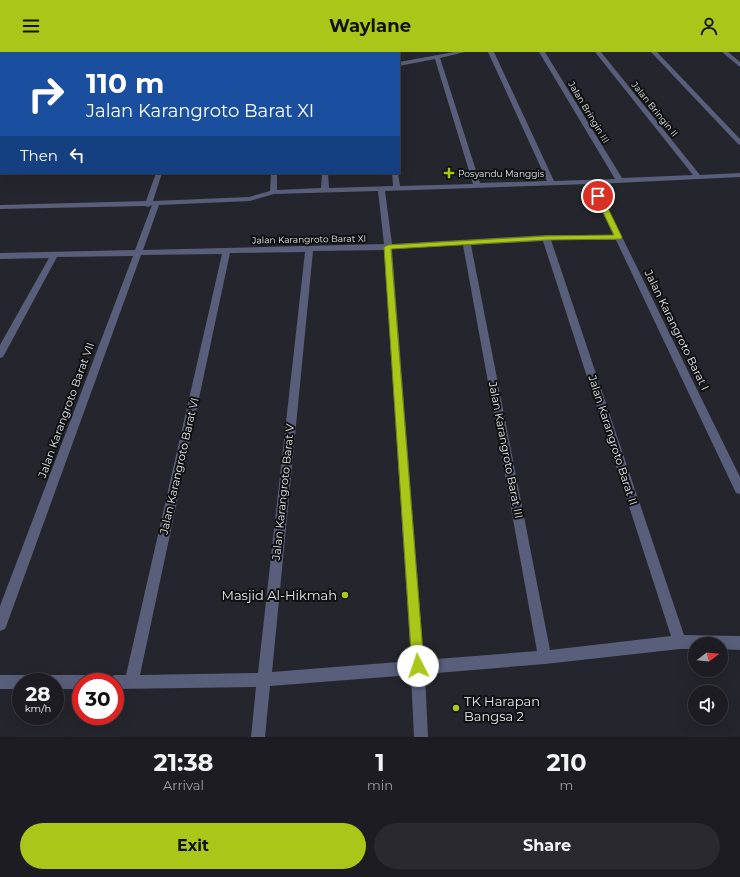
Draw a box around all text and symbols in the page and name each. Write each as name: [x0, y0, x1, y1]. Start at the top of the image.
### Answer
icon: menu: [20, 15, 42, 37]
text: Waylane: [329, 15, 411, 37]
icon: person: [698, 15, 720, 37]
text: 110 m: [86, 66, 164, 100]
icon: right: [20, 68, 72, 120]
street label: Jalan Bringin III: [566, 78, 612, 145]
street label: Jalan Bringin II: [629, 79, 680, 139]
text: Jalan Karangroto Barat XI: [86, 100, 314, 122]
icon: left: [66, 144, 88, 166]
text: Then: [20, 146, 58, 165]
marker: Posyandu Manggis: [443, 167, 455, 179]
place label: Posyandu Manggis: [458, 168, 545, 179]
pin: [581, 179, 615, 213]
icon: arrive: [587, 185, 609, 207]
street label: Jalan Karangroto Barat XI: [251, 233, 366, 246]
street label: Jalan Karangroto Barat I: [641, 267, 712, 393]
street label: Jalan Karangroto Barat VII: [35, 340, 97, 481]
street label: Jalan Karangroto Barat II: [585, 372, 641, 507]
street label: Jalan Karangroto Barat III: [486, 379, 526, 520]
street label: Jalan Karangroto Barat VI: [156, 396, 202, 537]
street label: Jalan Karangroto Barat V: [269, 423, 297, 562]
place label: Masjid Al-Hikmah: [222, 587, 337, 603]
marker: Masjid Al-Hikmah: [340, 590, 350, 600]
north arrow: [688, 637, 728, 677]
map controls: [688, 637, 728, 725]
position arrow: [397, 645, 439, 687]
speed limit sign: 30: [72, 673, 124, 725]
text: 28: [26, 682, 51, 706]
button: sound: [688, 685, 728, 725]
place label: TK Harapan Bangsa 2: [464, 693, 540, 724]
text: km/h: [25, 702, 51, 715]
marker: TK Harapan Bangsa 2: [451, 703, 461, 713]
text: 21:38: [154, 748, 213, 777]
text: 1: [375, 748, 385, 777]
text: 210: [547, 748, 586, 777]
text: Arrival: [163, 777, 204, 793]
text: min: [367, 777, 393, 793]
text: m: [560, 777, 573, 793]
button: Exit: [20, 823, 366, 869]
button: Share: [374, 823, 720, 869]

